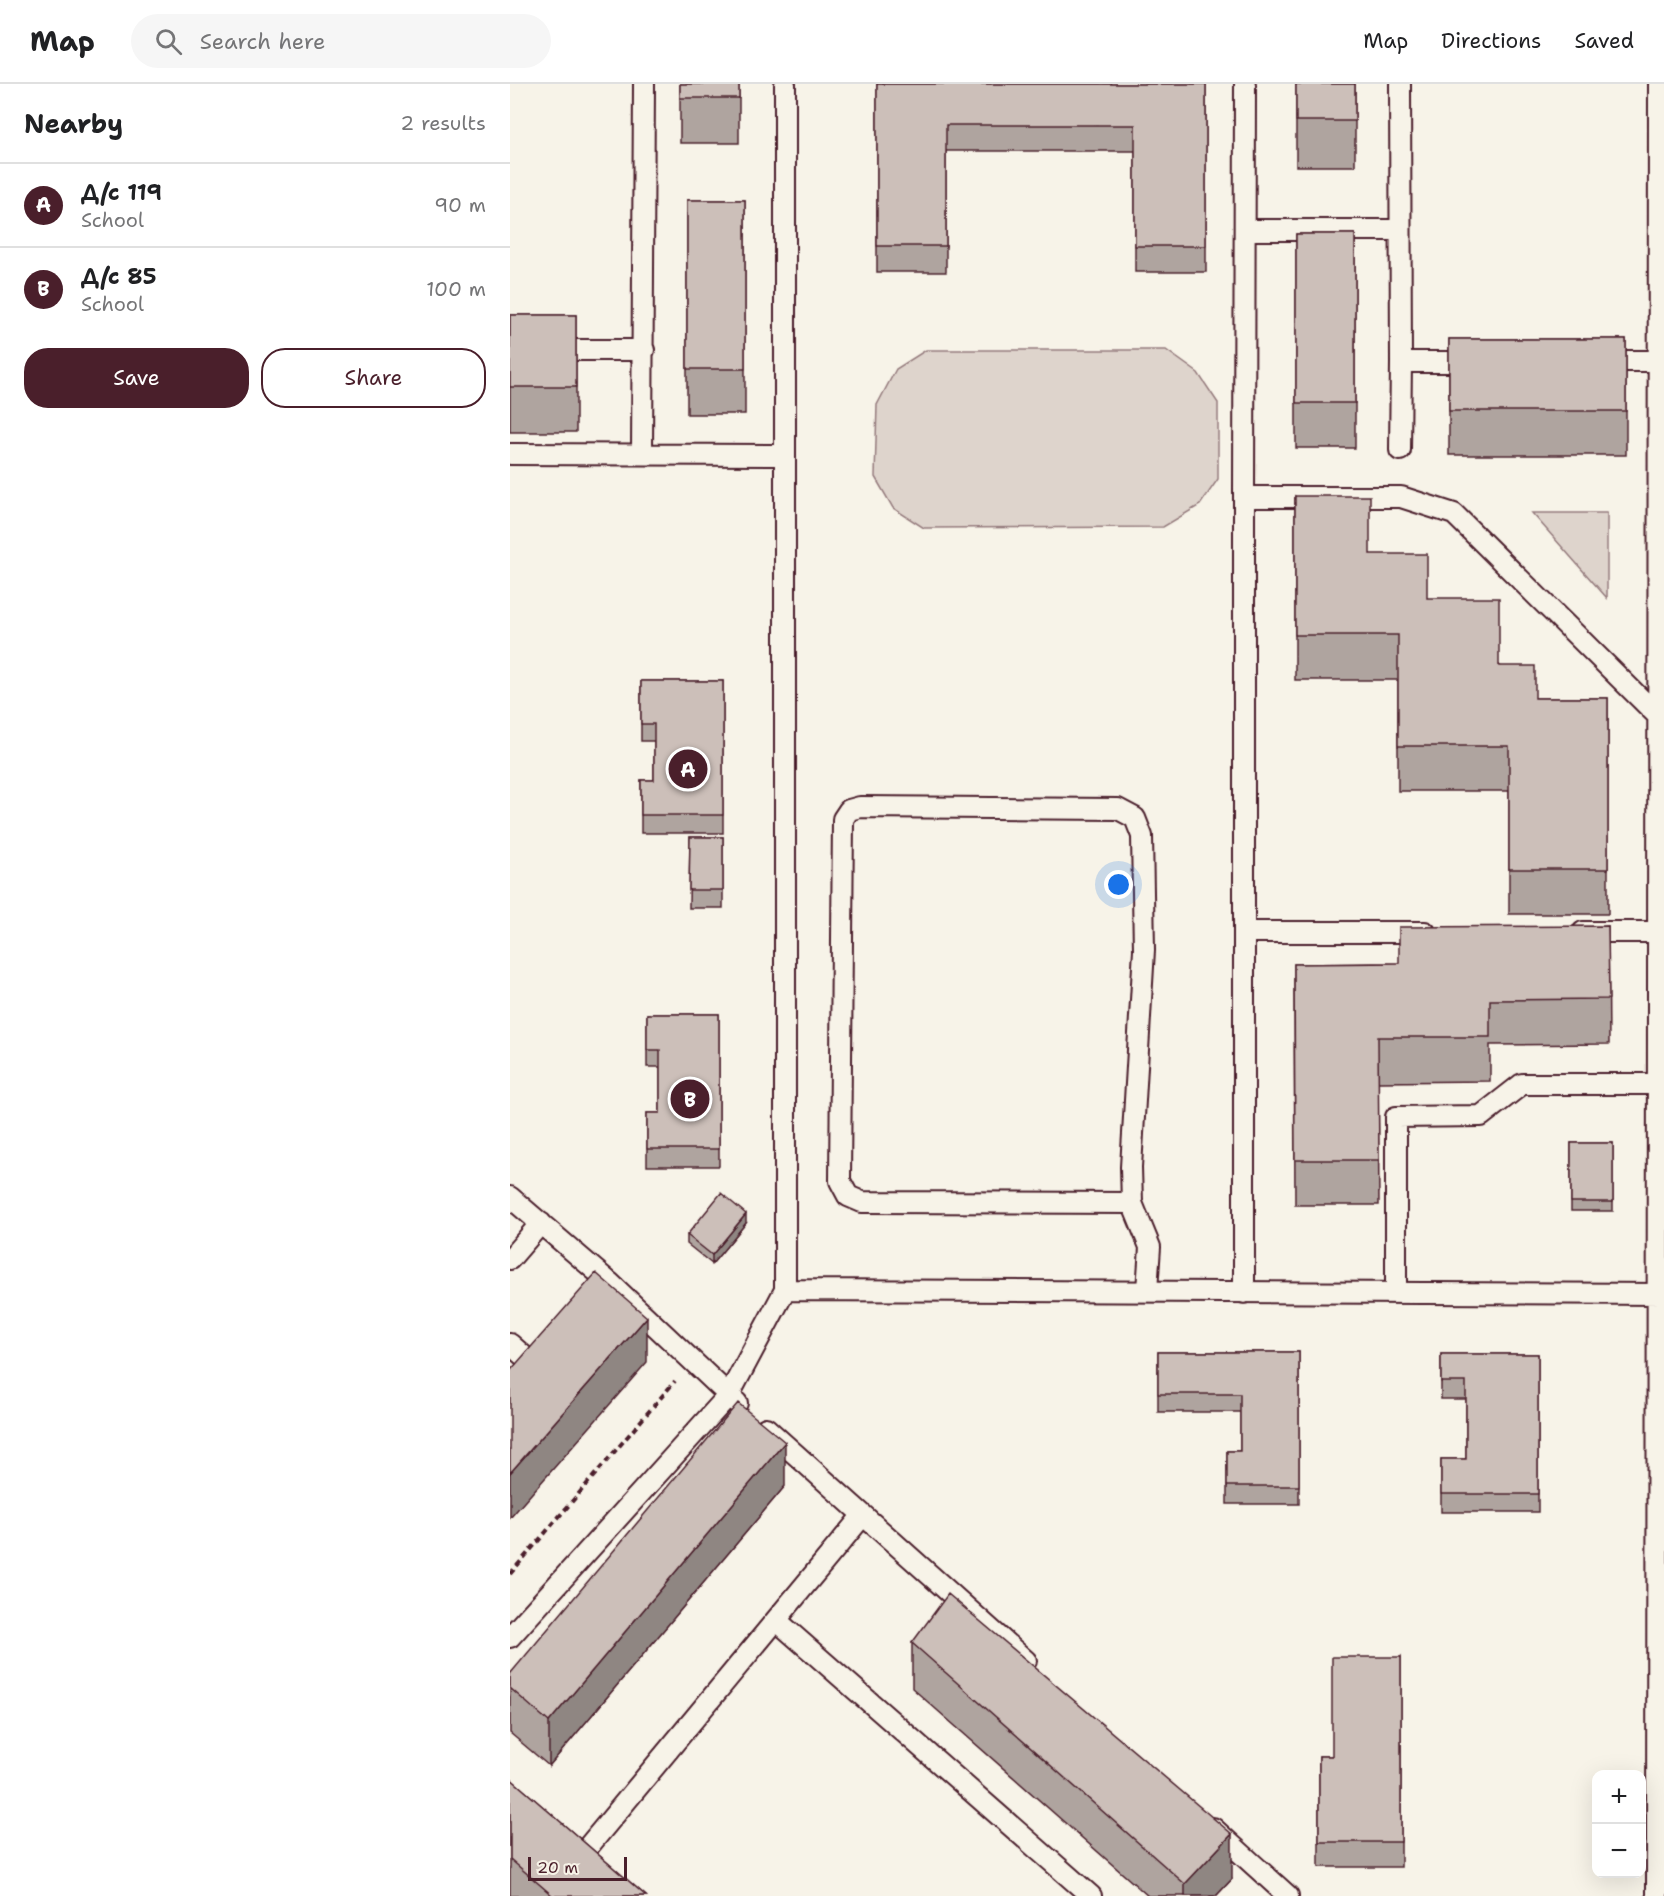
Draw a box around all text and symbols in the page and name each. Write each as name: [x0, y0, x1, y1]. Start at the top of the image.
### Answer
search box: [131, 14, 551, 68]
text: Map: [30, 22, 95, 60]
icon: search: [152, 25, 185, 58]
text: Search here: [200, 27, 325, 56]
text: Map: [1363, 27, 1408, 55]
text: Directions: [1441, 27, 1541, 55]
text: Saved: [1574, 27, 1634, 55]
text: Nearby: [24, 106, 123, 141]
text: 2 results: [400, 110, 486, 136]
text: Д/с 119: [81, 178, 162, 207]
text: A: [36, 192, 51, 218]
text: 90 m: [434, 192, 486, 218]
text: School: [81, 207, 144, 233]
text: Д/с 85: [81, 262, 156, 291]
text: B: [37, 276, 50, 302]
text: 100 m: [426, 276, 486, 302]
text: School: [81, 291, 144, 317]
button: Save: [24, 348, 249, 408]
button: Share: [261, 348, 486, 408]
pin: A: [668, 746, 708, 792]
your location: [1104, 870, 1133, 899]
pin: B: [670, 1076, 710, 1122]
map controls: [1592, 1770, 1646, 1878]
button: +: [1592, 1770, 1646, 1824]
button: −: [1592, 1824, 1646, 1878]
scale bar: [528, 1854, 627, 1882]
text: 20 m: [537, 1857, 578, 1878]

